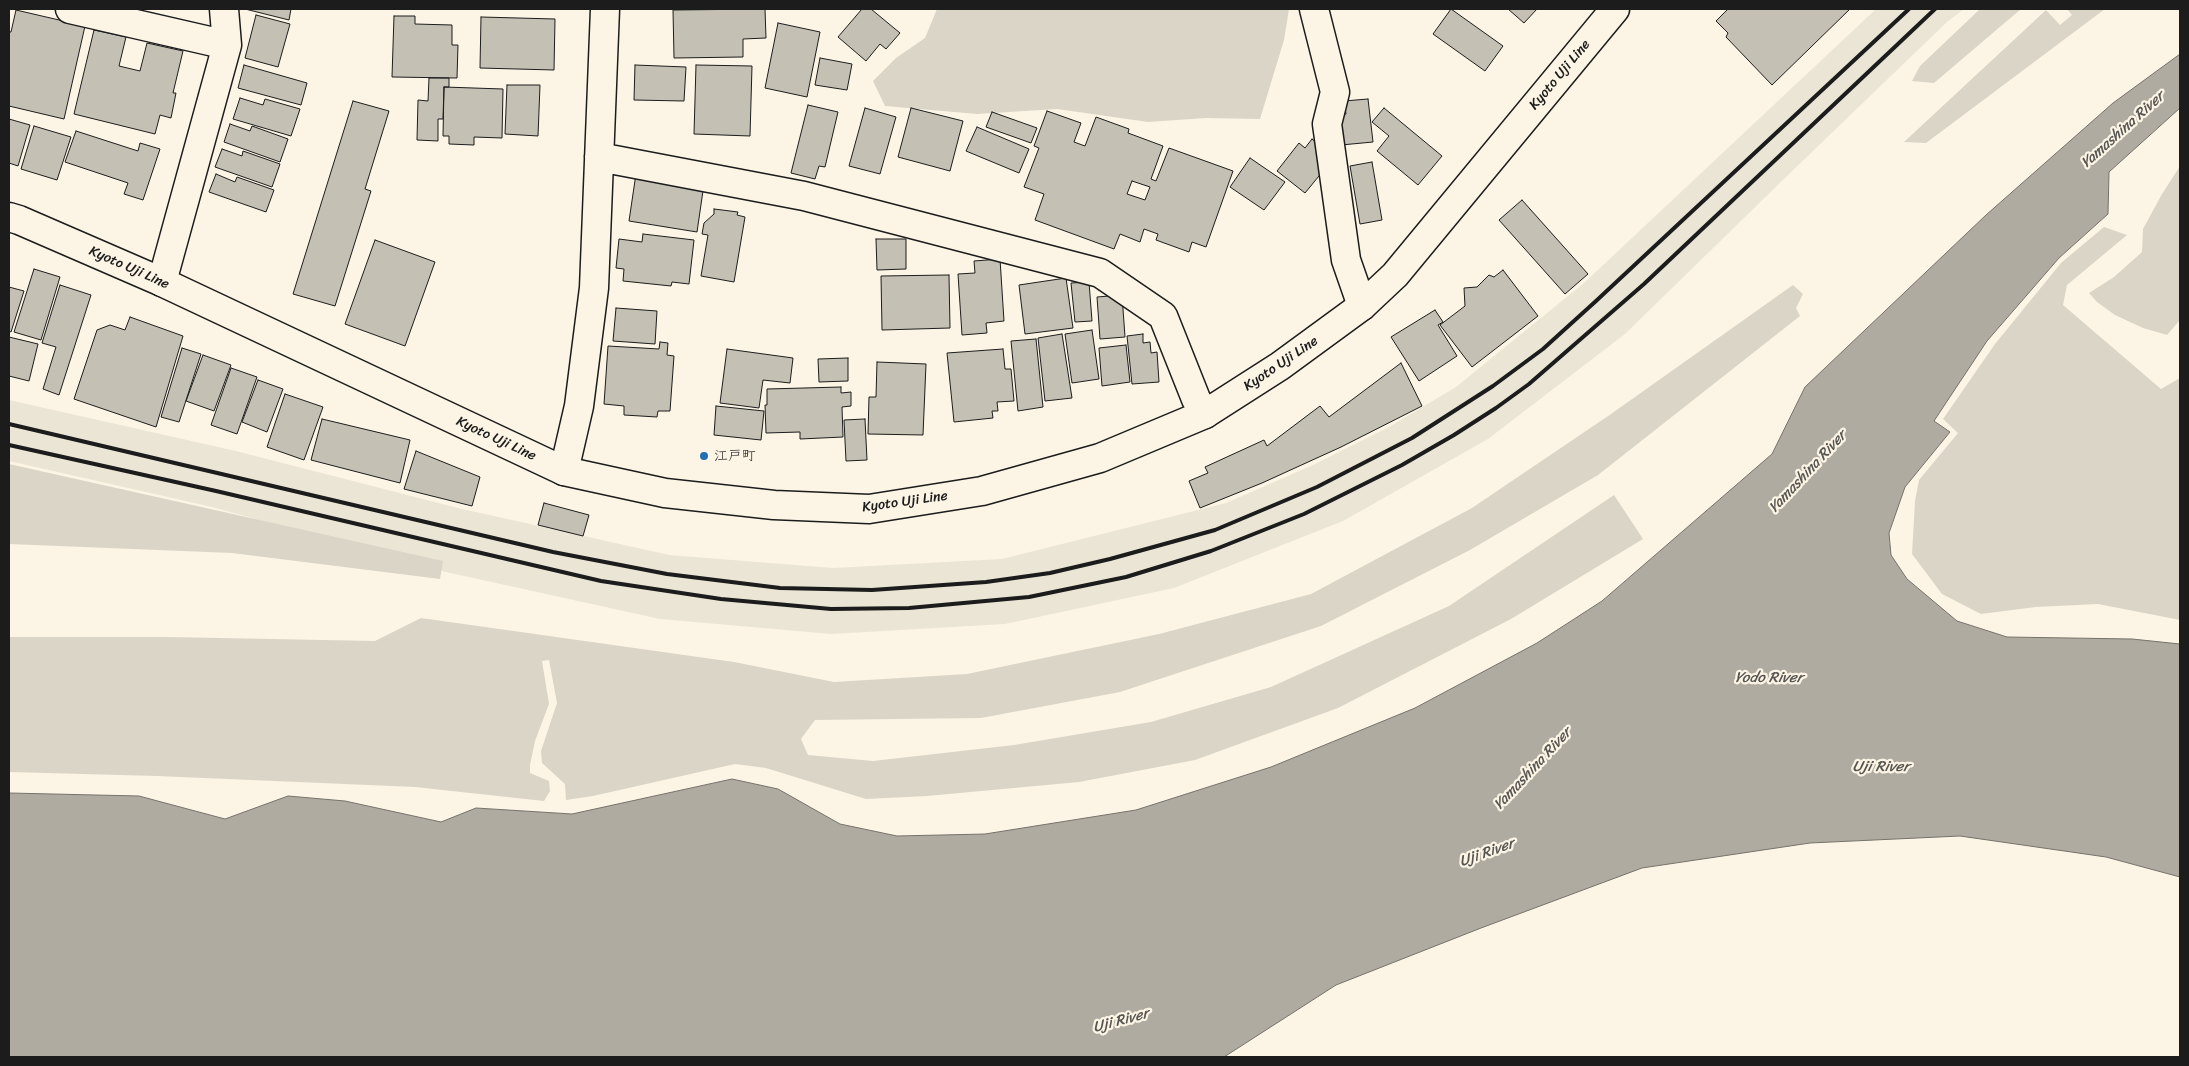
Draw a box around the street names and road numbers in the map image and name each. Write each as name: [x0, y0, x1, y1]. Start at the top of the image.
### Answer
street label: Kyoto Uji Line: [1526, 37, 1594, 113]
street label: Kyoto Uji Line: [86, 243, 172, 293]
street label: Kyoto Uji Line: [1241, 333, 1321, 395]
street label: Kyoto Uji Line: [453, 413, 539, 465]
street label: Kyoto Uji Line: [861, 488, 949, 516]

